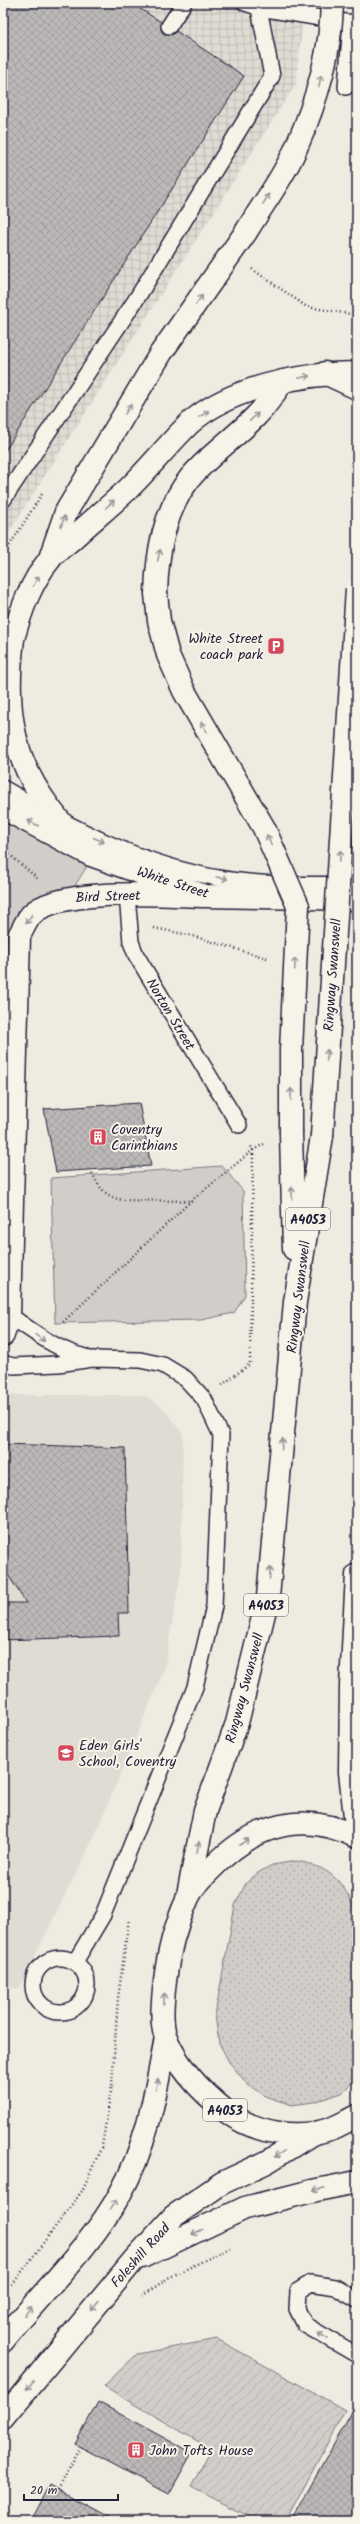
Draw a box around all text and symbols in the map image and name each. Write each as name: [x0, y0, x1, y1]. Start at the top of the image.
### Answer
one-way arrow: [316, 75, 324, 88]
one-way arrow: [262, 194, 270, 205]
one-way arrow: [195, 295, 203, 306]
one-way arrow: [297, 373, 310, 381]
one-way arrow: [124, 404, 132, 415]
one-way arrow: [198, 410, 210, 418]
one-way arrow: [249, 412, 259, 422]
one-way arrow: [105, 500, 116, 509]
one-way arrow: [60, 515, 67, 528]
one-way arrow: [155, 549, 163, 562]
one-way arrow: [33, 575, 41, 587]
place label: White Street coach park: [188, 628, 264, 666]
parking icon: White Street coach park: [266, 636, 286, 656]
one-way arrow: [200, 721, 208, 733]
one-way arrow: [27, 818, 39, 826]
one-way arrow: [265, 834, 272, 846]
one-way arrow: [92, 836, 104, 844]
one-way arrow: [337, 850, 344, 863]
street label: White Street: [134, 861, 212, 905]
one-way arrow: [216, 875, 229, 883]
street label: Bird Street: [75, 885, 141, 909]
one-way arrow: [25, 913, 33, 925]
street label: Ringway Swanswell: [318, 917, 348, 1032]
one-way arrow: [291, 958, 299, 971]
street label: Norton Street: [140, 974, 201, 1055]
one-way arrow: [323, 1049, 331, 1062]
one-way arrow: [287, 1088, 295, 1101]
place label: Coventry Carinthians: [111, 1119, 178, 1157]
building icon: Coventry Carinthians: [88, 1127, 108, 1147]
one-way arrow: [288, 1187, 296, 1200]
road number: A4053: [286, 1208, 330, 1230]
street label: Ringway Swanswell: [281, 1239, 317, 1355]
one-way arrow: [35, 1334, 46, 1342]
one-way arrow: [278, 1438, 286, 1451]
one-way arrow: [267, 1567, 274, 1580]
road number: A4053: [244, 1594, 288, 1616]
street label: Ringway Swanswell: [220, 1630, 270, 1746]
place label: Eden Girls' School, Coventry: [79, 1735, 177, 1773]
school or university icon: Eden Girls' School, Coventry: [56, 1743, 76, 1763]
one-way arrow: [238, 1838, 250, 1846]
one-way arrow: [194, 1841, 202, 1854]
one-way arrow: [160, 1993, 168, 2006]
one-way arrow: [153, 2078, 161, 2091]
road number: A4053: [203, 2099, 247, 2121]
one-way arrow: [273, 2151, 285, 2159]
one-way arrow: [313, 2186, 326, 2194]
one-way arrow: [109, 2200, 117, 2211]
street label: Foleshill Road: [106, 2218, 177, 2293]
one-way arrow: [191, 2229, 203, 2236]
one-way arrow: [91, 2301, 100, 2312]
one-way arrow: [23, 2306, 32, 2316]
one-way arrow: [317, 2331, 329, 2339]
one-way arrow: [25, 2380, 34, 2391]
building icon: John Tofts House: [126, 2440, 146, 2460]
place label: John Tofts House: [149, 2440, 254, 2462]
scale bar: [24, 2476, 118, 2502]
text: 20 m: [30, 2481, 58, 2500]

